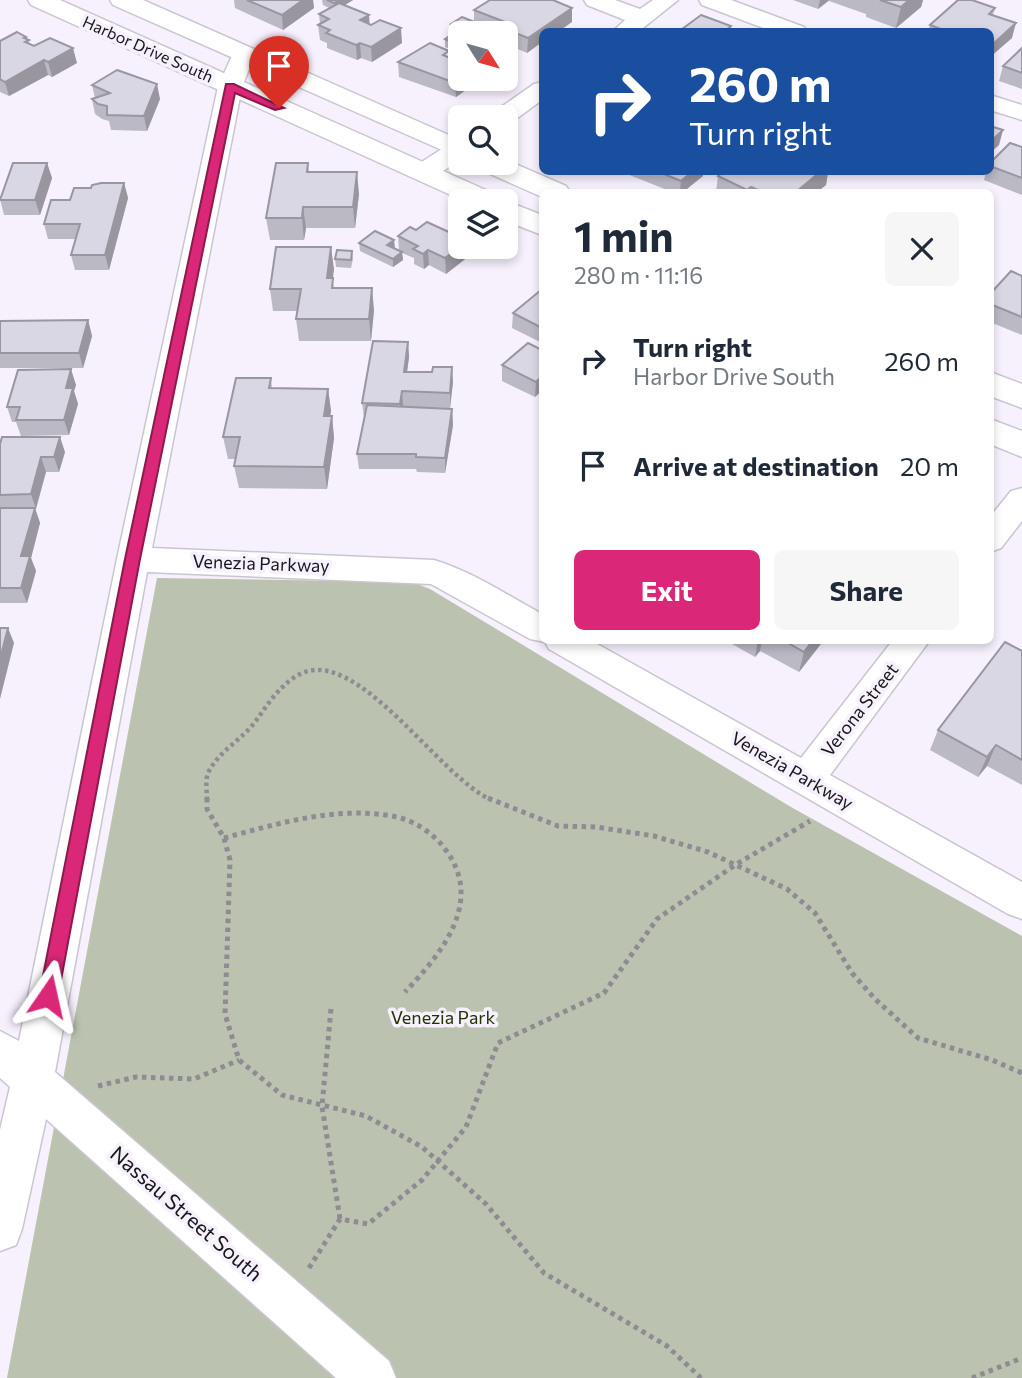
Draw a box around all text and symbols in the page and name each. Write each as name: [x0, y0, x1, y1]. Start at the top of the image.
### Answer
street label: Harbor Drive South: [80, 11, 216, 86]
north arrow: [448, 21, 518, 91]
map controls: [448, 21, 518, 259]
pin: [249, 36, 309, 108]
icon: arrive: [260, 47, 298, 85]
text: 260 m: [689, 52, 831, 112]
icon: right: [574, 56, 665, 147]
button: search: [448, 105, 518, 175]
text: Turn right: [689, 112, 832, 152]
button: layers: [448, 189, 518, 259]
text: 1 min: [574, 209, 674, 261]
button: close: [885, 212, 959, 286]
text: 280 m · 11:16: [574, 261, 703, 289]
text: Turn right: [633, 331, 752, 362]
icon: right: [574, 342, 612, 380]
text: 260 m: [884, 345, 959, 376]
text: Harbor Drive South: [633, 362, 835, 390]
icon: arrive: [574, 447, 612, 485]
text: Arrive at destination: [633, 450, 879, 481]
text: 20 m: [900, 450, 959, 481]
street label: Venezia Parkway: [192, 550, 330, 576]
button: Exit: [574, 550, 760, 630]
button: Share: [774, 550, 959, 630]
street label: Verona Street: [816, 658, 902, 760]
street label: Venezia Parkway: [728, 726, 857, 814]
position arrow: [11, 959, 85, 1033]
park label: Venezia Park: [391, 1006, 495, 1028]
street label: Nassau Street South: [106, 1140, 268, 1286]

